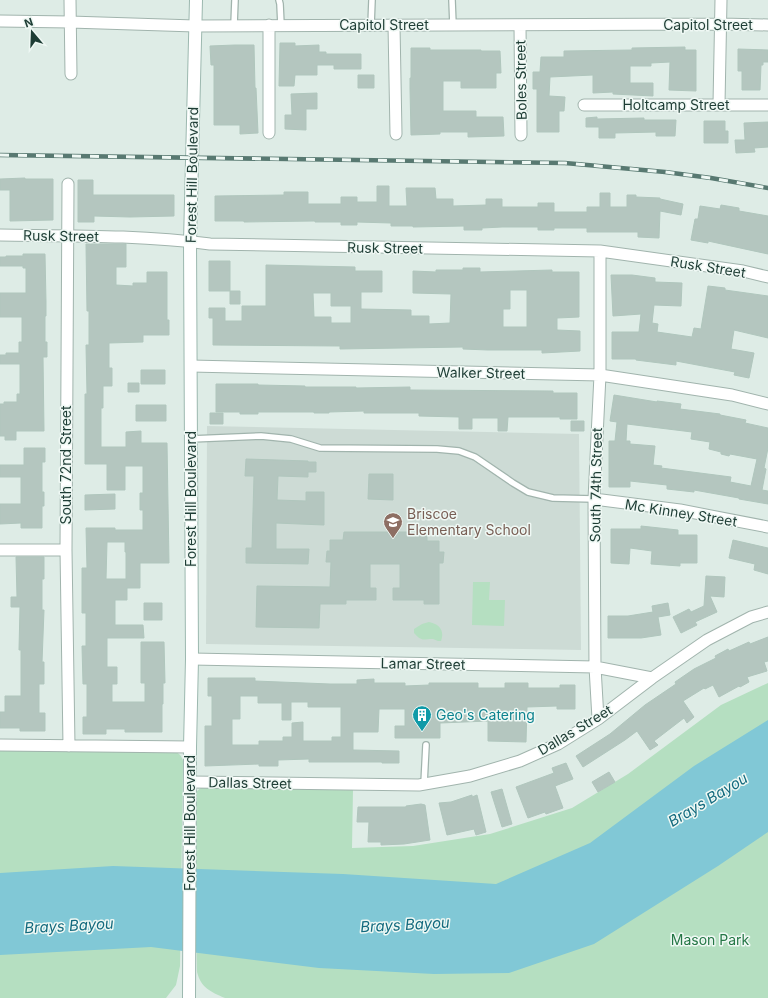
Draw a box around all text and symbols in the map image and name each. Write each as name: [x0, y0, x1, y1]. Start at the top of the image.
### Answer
north arrow: [12, 12, 52, 52]
text: N: [22, 15, 35, 31]
street label: Capitol Street: [339, 16, 429, 33]
street label: Capitol Street: [663, 16, 753, 33]
street label: Boles Street: [511, 39, 530, 120]
street label: Holtcamp Street: [622, 96, 730, 113]
street label: Forest Hill Boulevard: [182, 107, 201, 243]
street label: Rusk Street: [23, 226, 99, 245]
street label: Rusk Street: [347, 238, 423, 257]
street label: Rusk Street: [669, 252, 747, 281]
street label: Walker Street: [437, 363, 526, 382]
street label: South 72nd Street: [57, 405, 74, 525]
street label: South 74th Street: [586, 427, 605, 543]
street label: Forest Hill Boulevard: [182, 431, 199, 567]
street label: Mc Kinney Street: [624, 495, 739, 530]
place label: Briscoe Elementary School: [407, 505, 531, 538]
school or university icon: Briscoe Elementary School: [382, 511, 404, 539]
street label: Lamar Street: [381, 654, 466, 673]
street label: Dallas Street: [535, 701, 615, 758]
building icon: Geo's Catering: [411, 704, 433, 732]
place label: Geo's Catering: [436, 706, 535, 723]
street label: Forest Hill Boulevard: [181, 755, 198, 891]
water label: Brays Bayou: [664, 768, 751, 831]
street label: Dallas Street: [208, 773, 292, 792]
water label: Brays Bayou: [360, 913, 450, 936]
water label: Brays Bayou: [24, 914, 114, 937]
park label: Mason Park: [671, 931, 750, 948]

